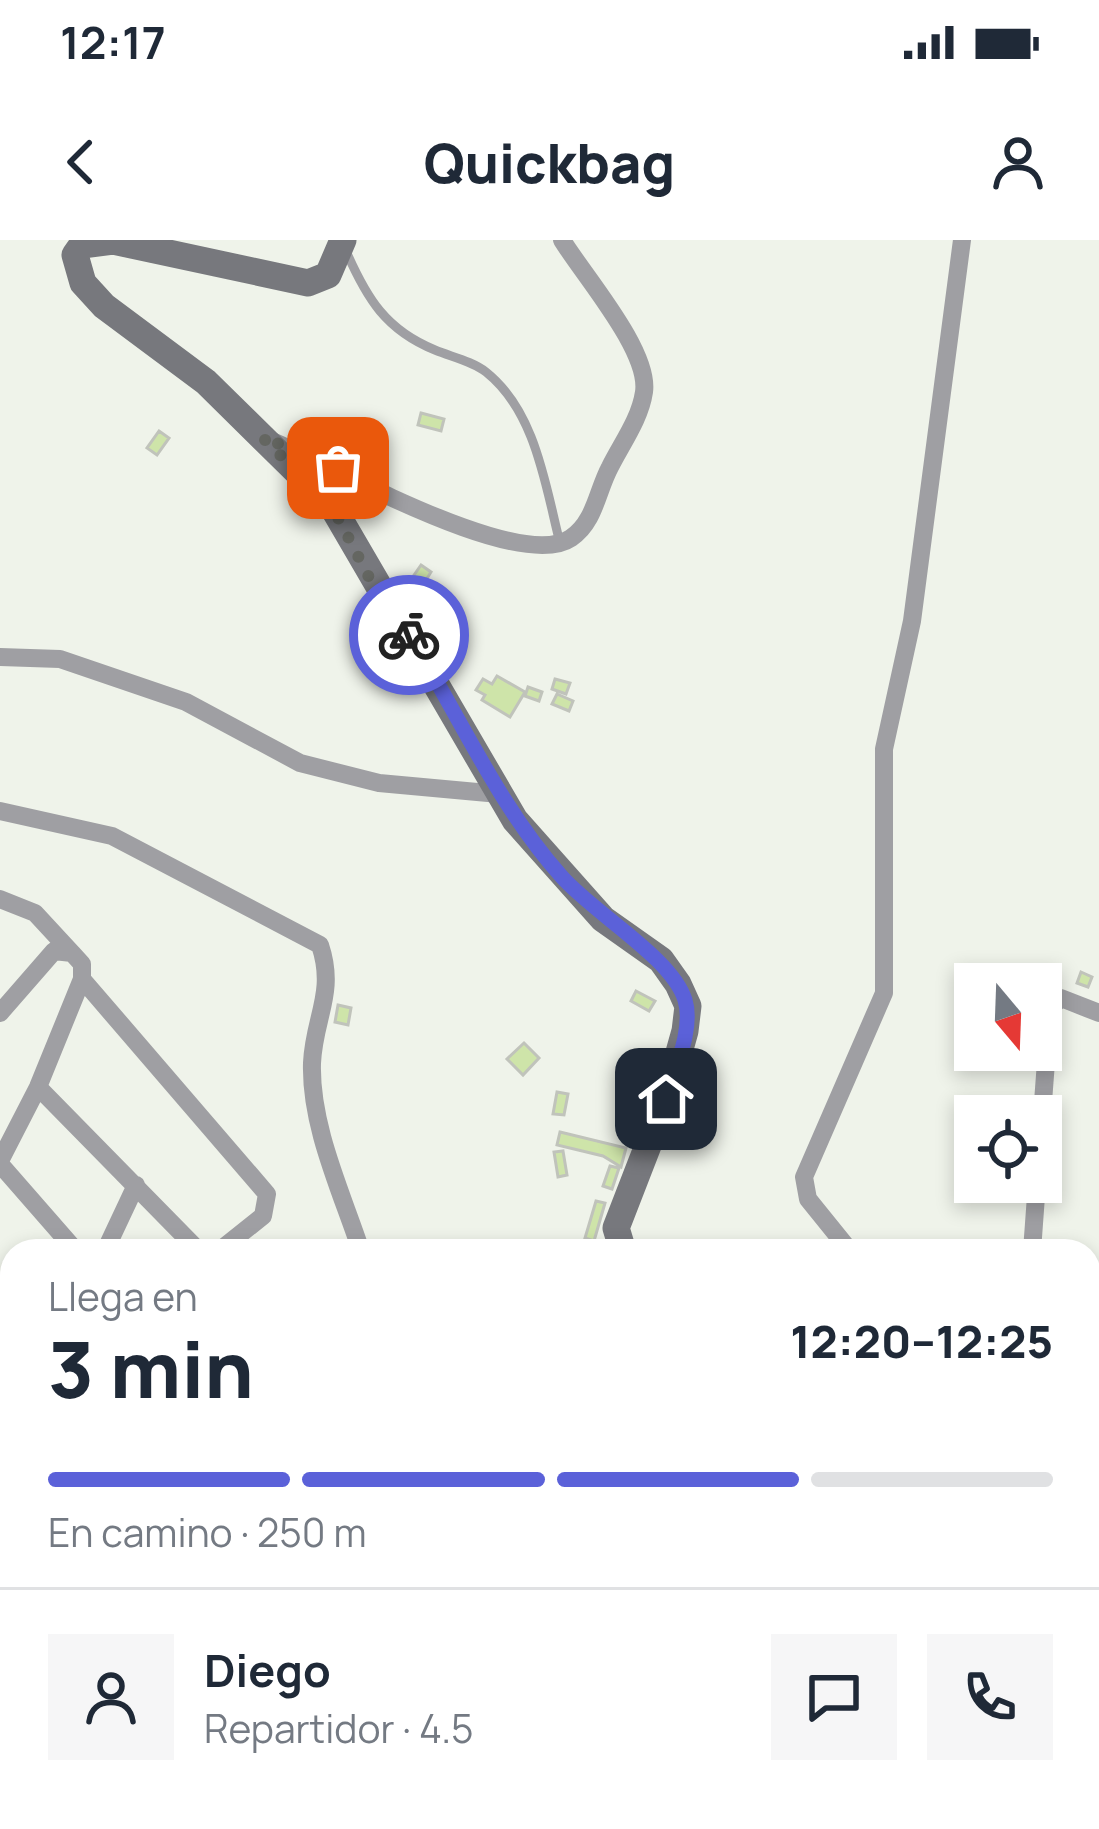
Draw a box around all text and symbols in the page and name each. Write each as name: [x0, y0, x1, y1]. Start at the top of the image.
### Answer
text: 12:17: [60, 11, 166, 73]
text: Quickbag: [424, 125, 675, 199]
icon: back: [48, 129, 114, 195]
icon: person: [985, 129, 1051, 195]
pin: [287, 417, 389, 519]
icon: bag: [305, 435, 371, 501]
courier: [349, 575, 469, 695]
icon: bike: [376, 602, 442, 668]
north arrow: [954, 963, 1062, 1071]
map controls: [954, 963, 1062, 1203]
pin: [615, 1048, 717, 1150]
icon: home: [633, 1066, 699, 1132]
button: locate: [954, 1095, 1062, 1203]
text: Llega en: [48, 1269, 198, 1323]
text: 12:20–12:25: [790, 1310, 1053, 1372]
text: 3 min: [48, 1315, 254, 1421]
text: En camino · 250 m: [48, 1505, 366, 1559]
button: person: [48, 1634, 174, 1760]
button: chat: [771, 1634, 897, 1760]
button: phone: [927, 1634, 1053, 1760]
text: Diego: [204, 1639, 331, 1701]
text: Repartidor · 4.5: [204, 1701, 474, 1755]

